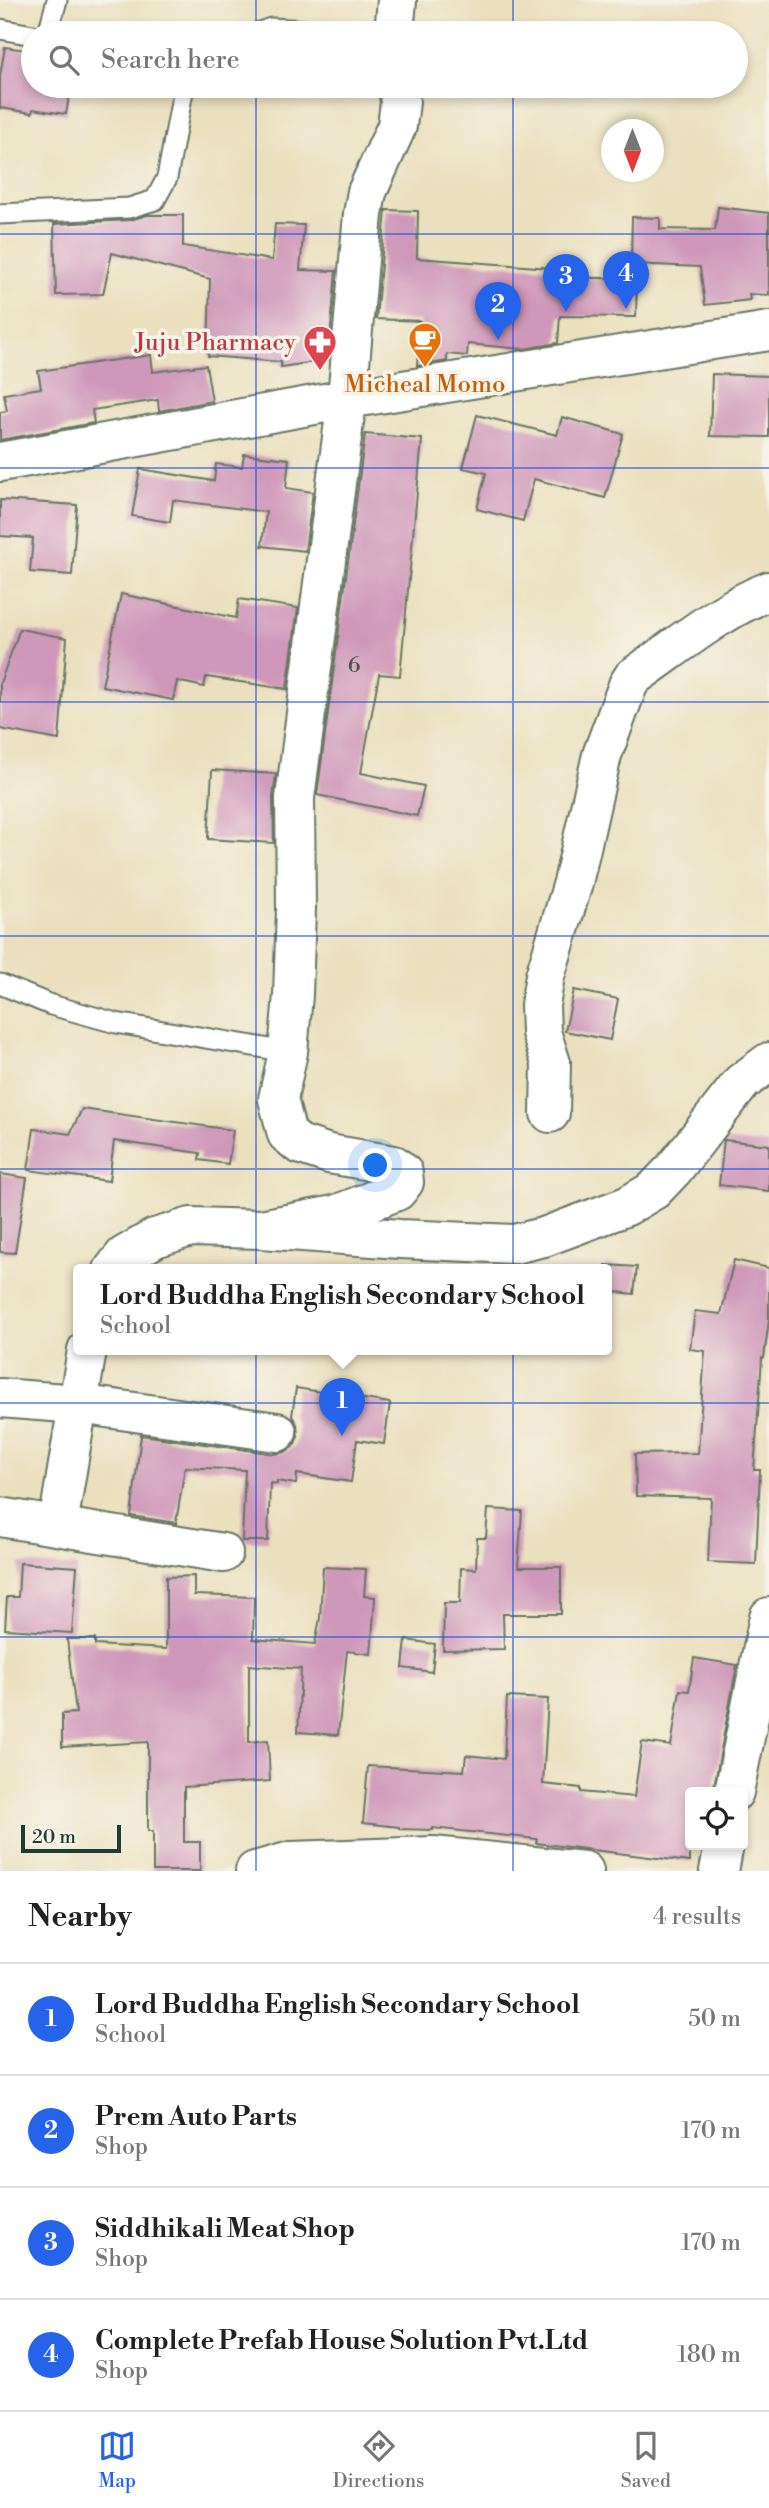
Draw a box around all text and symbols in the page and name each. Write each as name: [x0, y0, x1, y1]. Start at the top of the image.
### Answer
search box: [21, 21, 748, 98]
icon: search: [45, 41, 83, 79]
text: Search here: [101, 44, 240, 76]
north arrow: [601, 119, 664, 182]
pin: 4: [603, 251, 649, 309]
pin: 3: [543, 254, 589, 312]
pin: 2: [475, 282, 521, 340]
cafe icon: Micheal Momo: [406, 320, 444, 369]
pharmacy icon: Juju Pharmacy: [301, 323, 339, 372]
place label: Juju Pharmacy: [134, 328, 296, 358]
place label: Micheal Momo: [345, 370, 505, 400]
house number: 6: [348, 653, 361, 679]
your location: [358, 1148, 392, 1182]
popup: [73, 1264, 612, 1355]
text: Lord Buddha English Secondary School: [100, 1280, 585, 1312]
text: School: [100, 1312, 171, 1340]
pin: 1: [319, 1378, 365, 1436]
map controls: [685, 1787, 748, 1850]
button: locate: [685, 1787, 748, 1850]
scale bar: [21, 1822, 121, 1854]
text: 20 m: [32, 1825, 76, 1849]
text: Nearby: [28, 1898, 132, 1936]
text: 4 results: [653, 1903, 741, 1931]
text: Lord Buddha English Secondary School: [95, 1989, 580, 2021]
text: 1: [45, 2005, 57, 2033]
text: 50 m: [688, 2005, 741, 2033]
text: School: [95, 2021, 166, 2049]
text: Prem Auto Parts: [95, 2101, 297, 2133]
text: 2: [44, 2117, 58, 2145]
text: 170 m: [681, 2117, 741, 2145]
text: Shop: [95, 2133, 148, 2161]
text: Siddhikali Meat Shop: [95, 2213, 355, 2245]
text: 3: [44, 2229, 58, 2257]
text: 170 m: [681, 2229, 741, 2257]
text: Shop: [95, 2245, 148, 2273]
text: Complete Prefab House Solution Pvt.Ltd: [95, 2325, 588, 2357]
text: 4: [43, 2341, 59, 2369]
text: 180 m: [677, 2341, 741, 2369]
text: Shop: [95, 2357, 148, 2385]
tab: Map: [98, 2427, 136, 2493]
tab: Directions: [333, 2427, 424, 2493]
tab: Saved: [621, 2427, 671, 2493]

